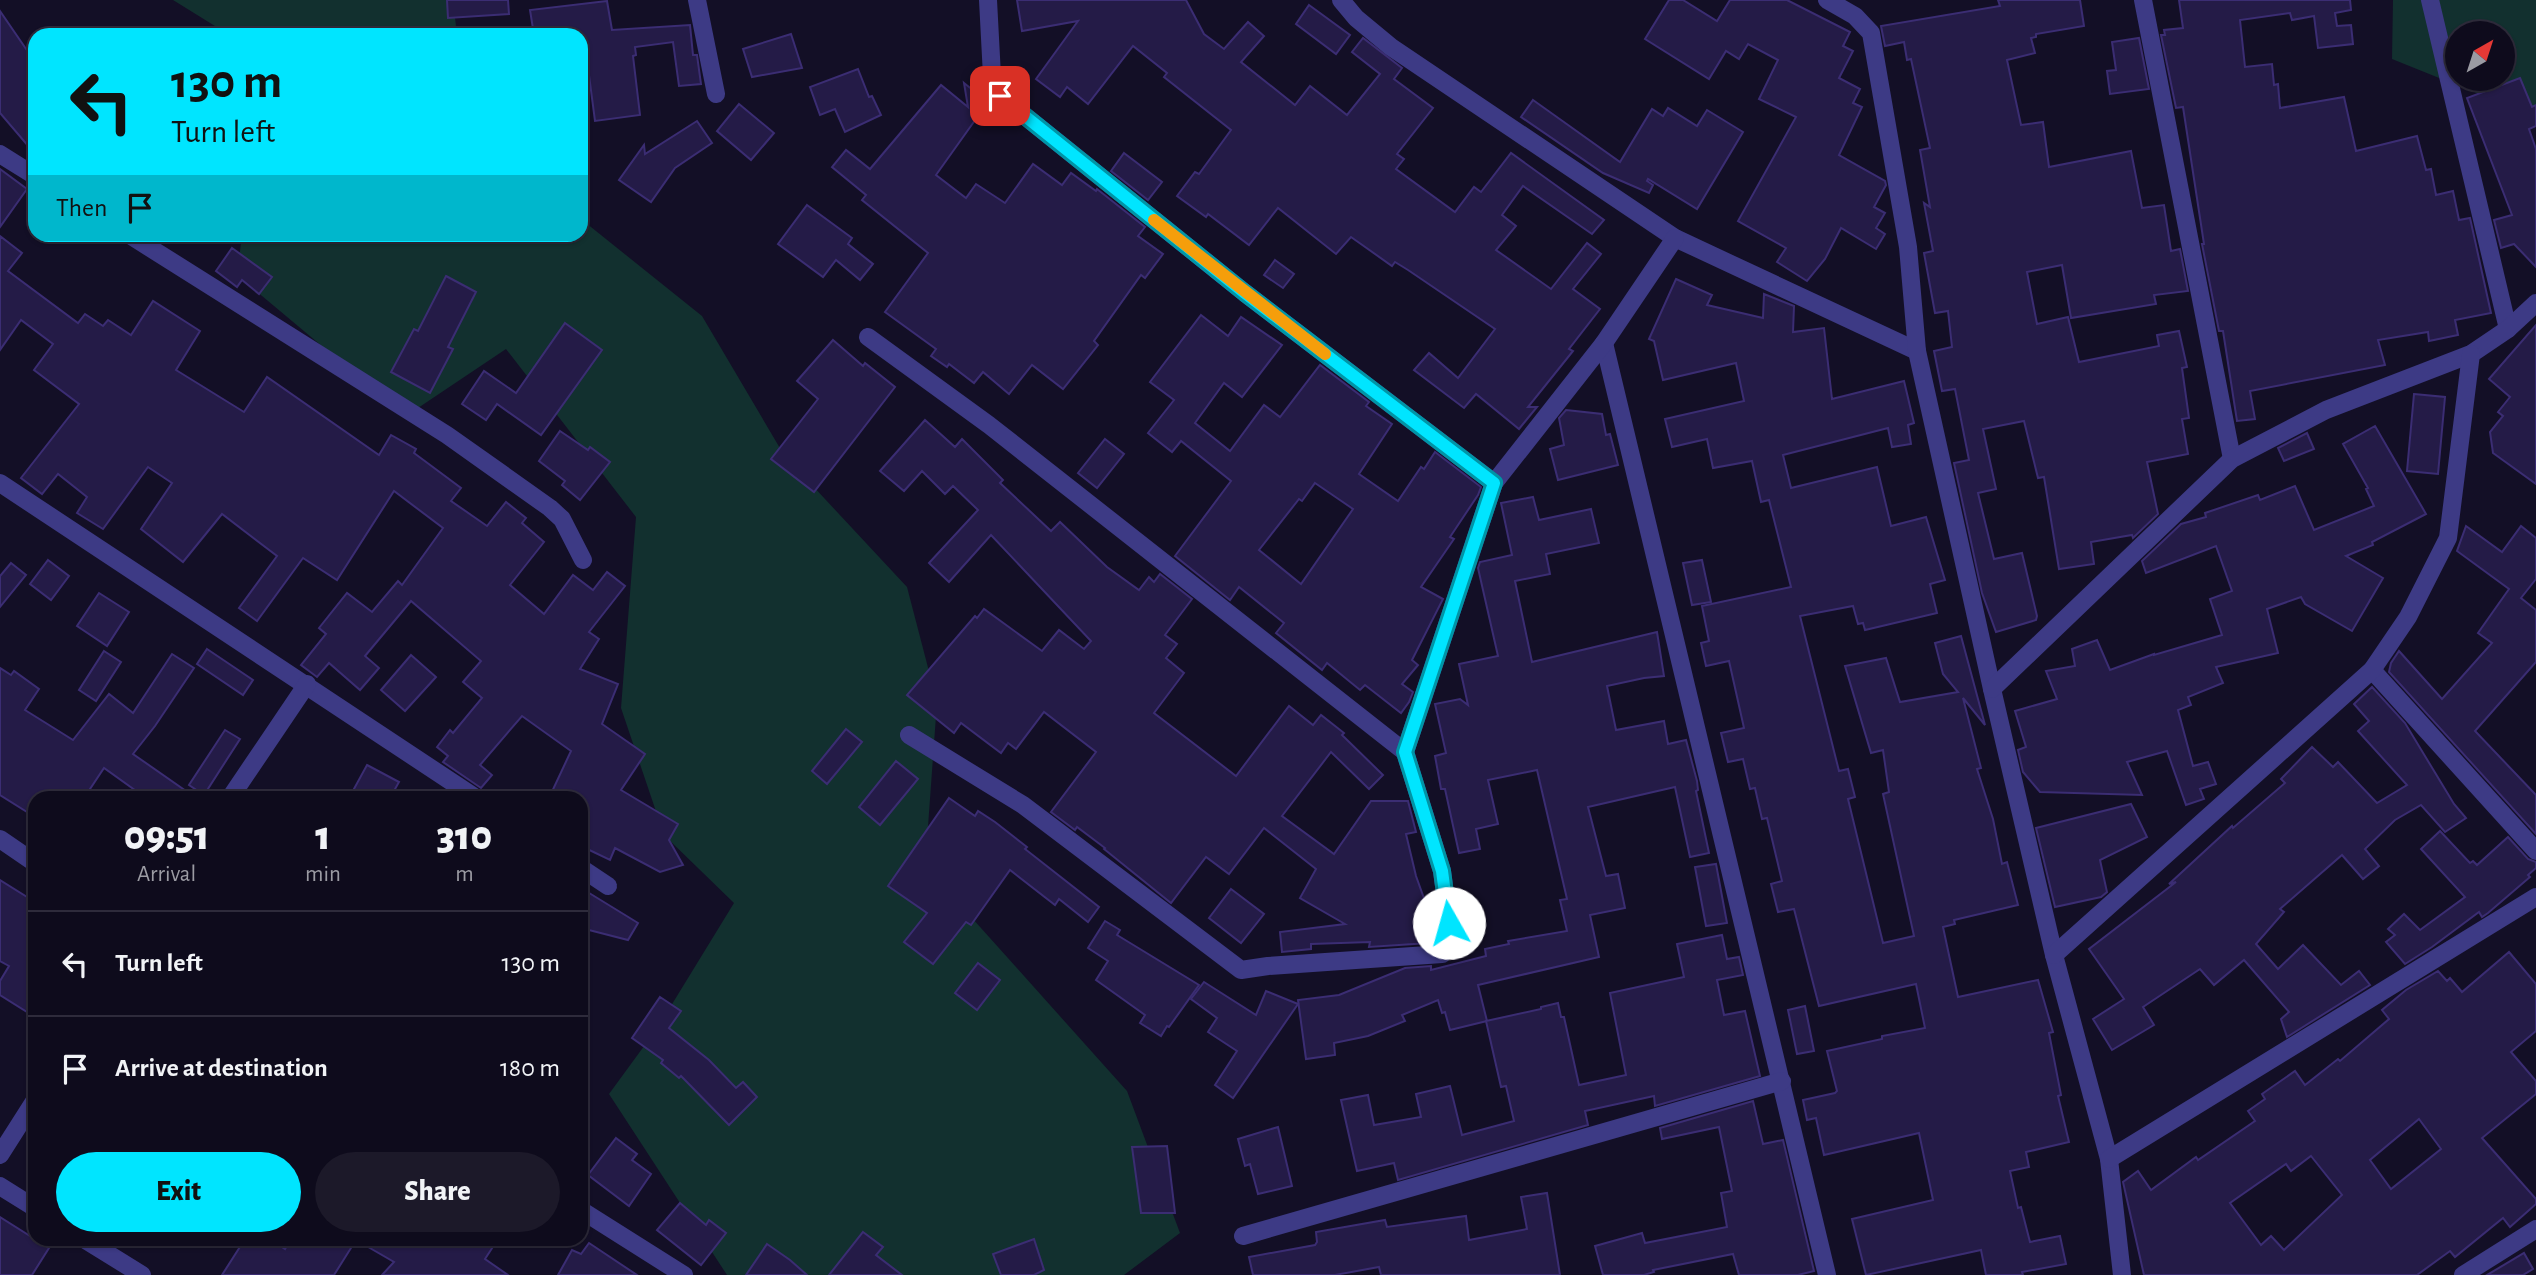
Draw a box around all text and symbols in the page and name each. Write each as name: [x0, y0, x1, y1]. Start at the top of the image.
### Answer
north arrow: [2445, 21, 2515, 91]
map controls: [2445, 21, 2515, 91]
icon: left: [56, 56, 147, 147]
text: 130 m: [171, 58, 282, 107]
pin: [970, 66, 1030, 126]
icon: arrive: [981, 77, 1019, 115]
text: Turn left: [171, 116, 275, 148]
icon: arrive: [121, 189, 159, 227]
text: Then: [56, 195, 107, 221]
text: 09:51: [124, 815, 209, 857]
text: 1: [315, 815, 331, 857]
text: 310: [437, 815, 492, 857]
text: Arrival: [137, 863, 196, 886]
text: min: [305, 863, 341, 886]
text: m: [455, 863, 474, 886]
position arrow: [1412, 886, 1486, 960]
icon: left: [56, 945, 94, 983]
text: Turn left: [115, 950, 203, 976]
text: 130 m: [502, 950, 560, 976]
icon: arrive: [56, 1050, 94, 1088]
text: Arrive at destination: [115, 1055, 328, 1081]
text: 180 m: [500, 1055, 560, 1081]
button: Exit: [56, 1152, 301, 1232]
button: Share: [315, 1152, 560, 1232]

